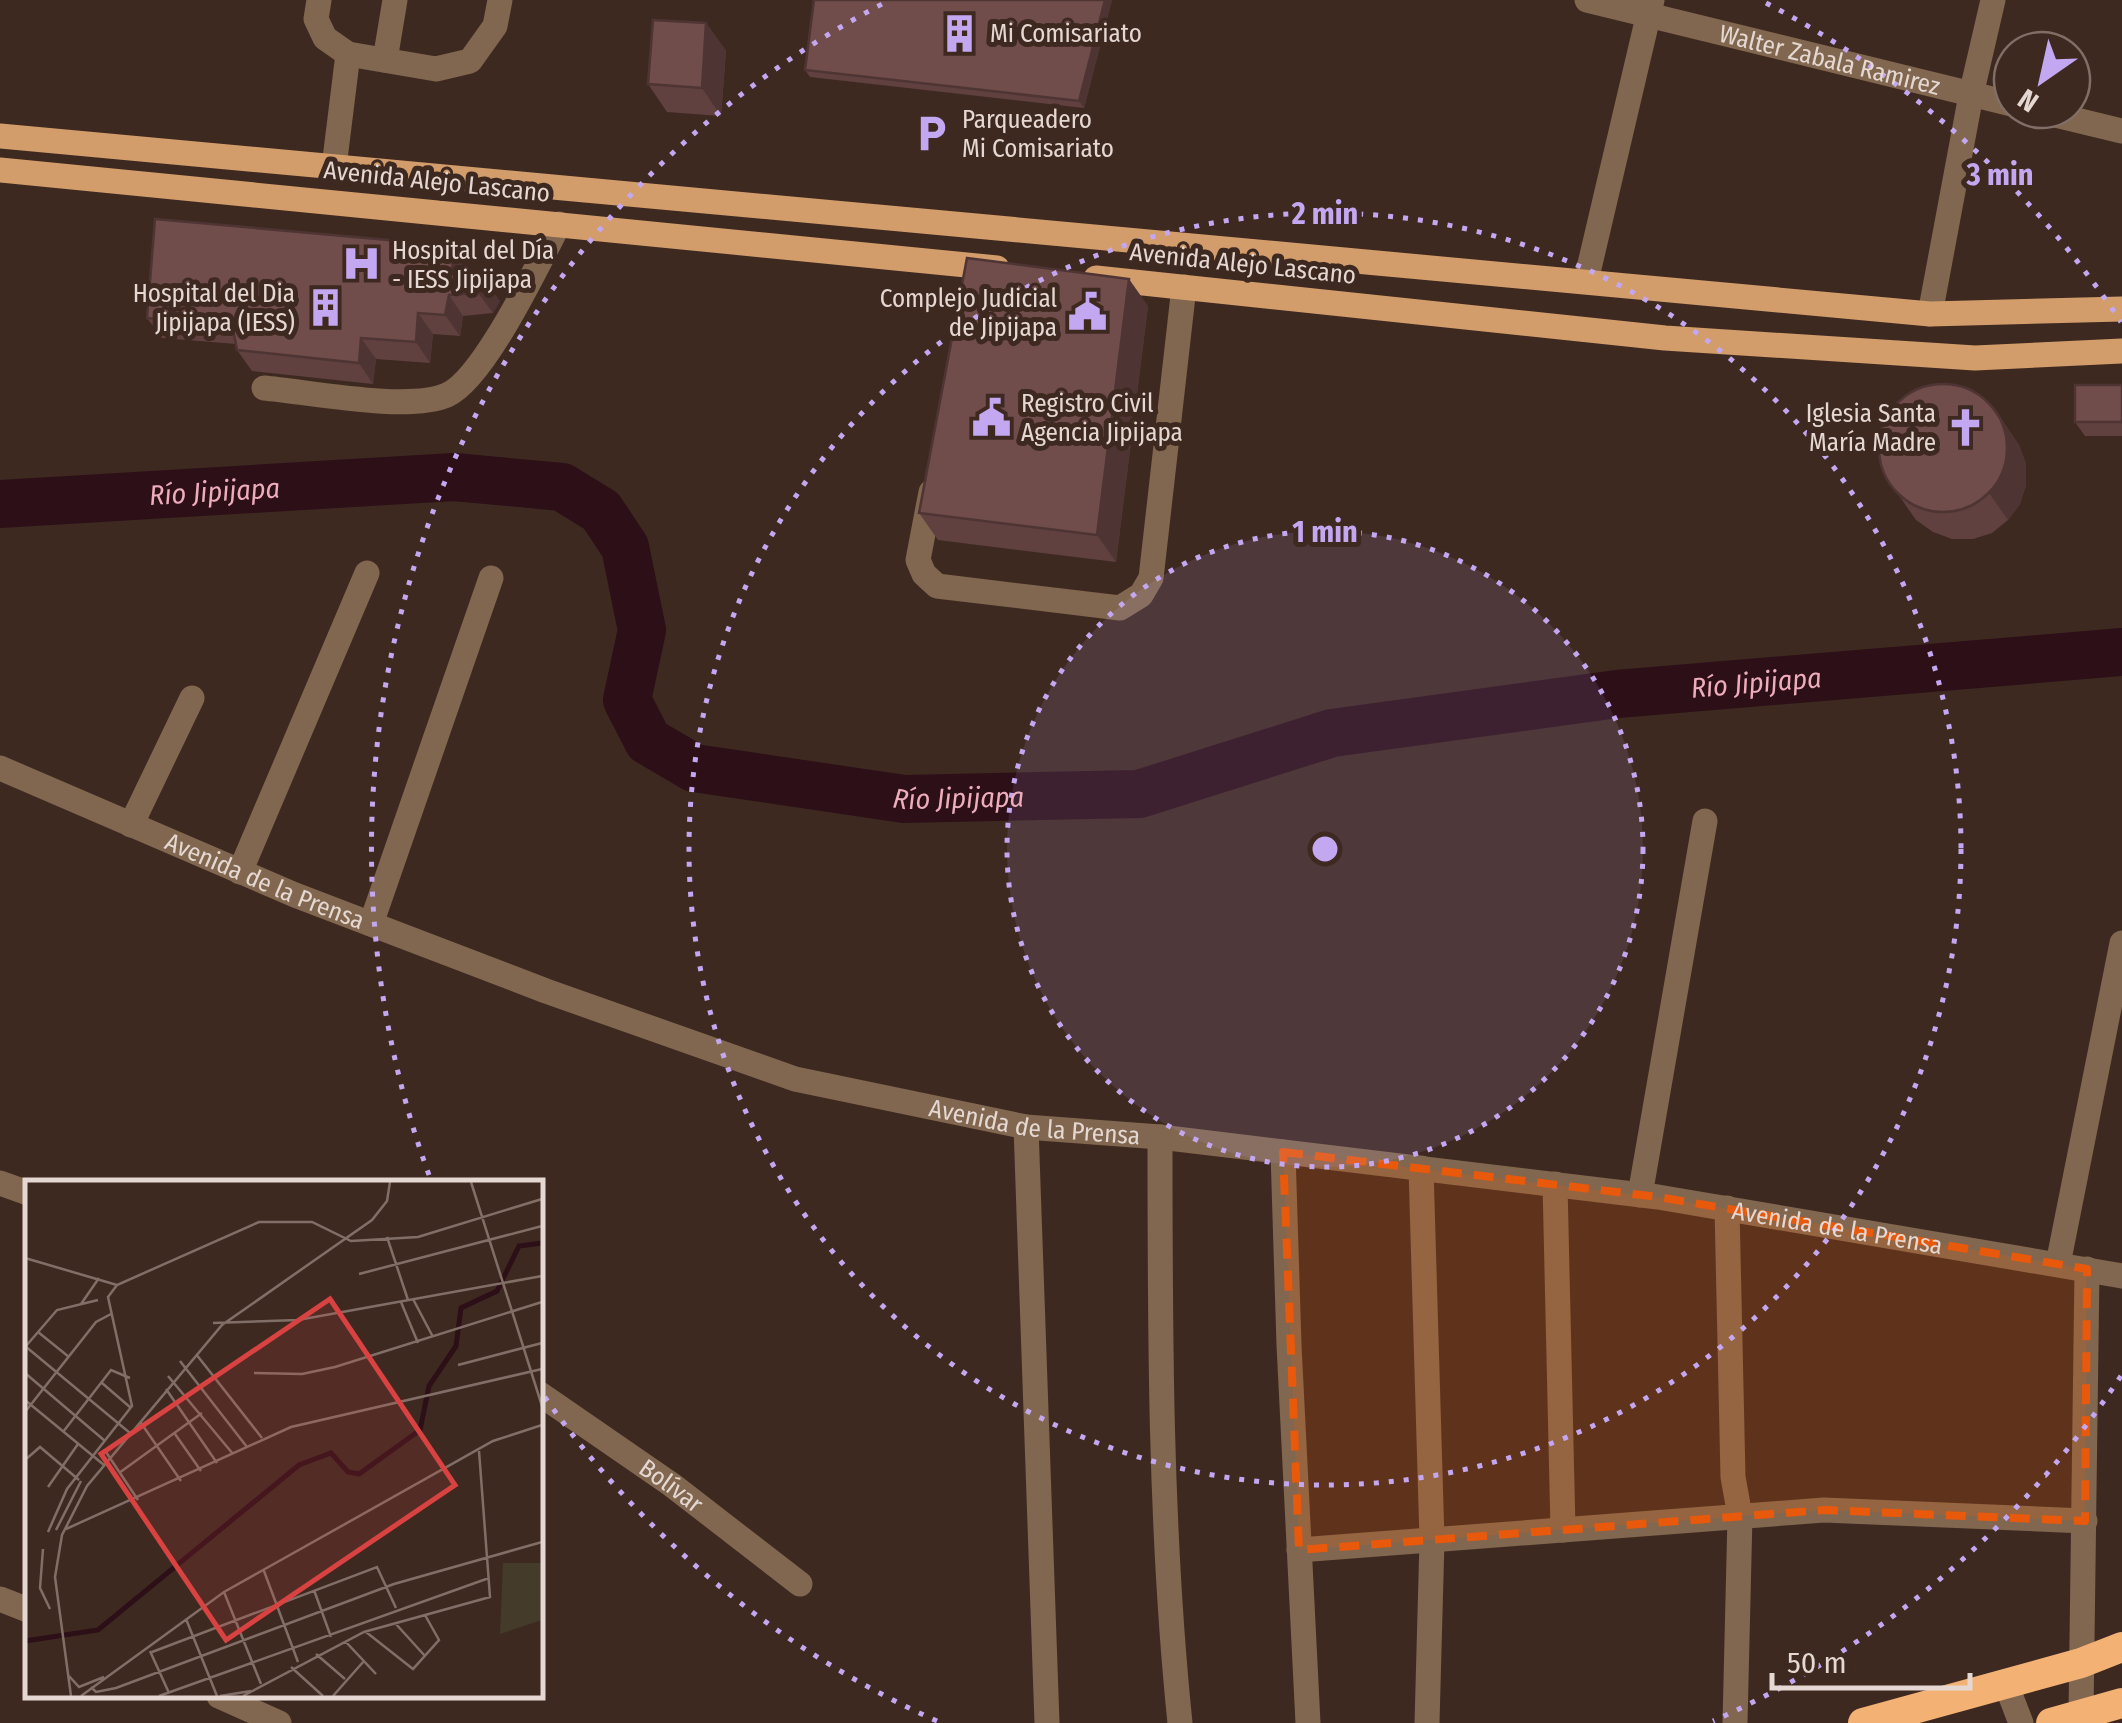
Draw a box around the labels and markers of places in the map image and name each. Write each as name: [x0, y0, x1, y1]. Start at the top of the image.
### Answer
building icon: Mi Comisariato: [939, 12, 981, 54]
place label: Mi Comisariato: [990, 19, 1142, 49]
place label: Parqueadero Mi Comisariato: [962, 105, 1114, 164]
parking icon: Parqueadero Mi Comisariato: [911, 112, 953, 154]
place label: Hospital del Día - IESS Jipijapa: [392, 236, 554, 295]
hospital icon: Hospital del Día - IESS Jipijapa: [341, 243, 383, 285]
place label: Hospital del Dia Jipijapa (IESS): [133, 279, 295, 338]
place label: Complejo Judicial de Jipijapa: [880, 284, 1057, 343]
building icon: Hospital del Dia Jipijapa (IESS): [304, 286, 346, 328]
public building icon: Complejo Judicial de Jipijapa: [1066, 291, 1108, 333]
place label: Registro Civil Agencia Jipijapa: [1021, 389, 1183, 448]
public building icon: Registro Civil Agencia Jipijapa: [970, 396, 1012, 438]
place label: Iglesia Santa María Madre: [1806, 399, 1936, 458]
church icon: Iglesia Santa María Madre: [1945, 406, 1987, 448]
centre of rings: [1307, 831, 1343, 867]

